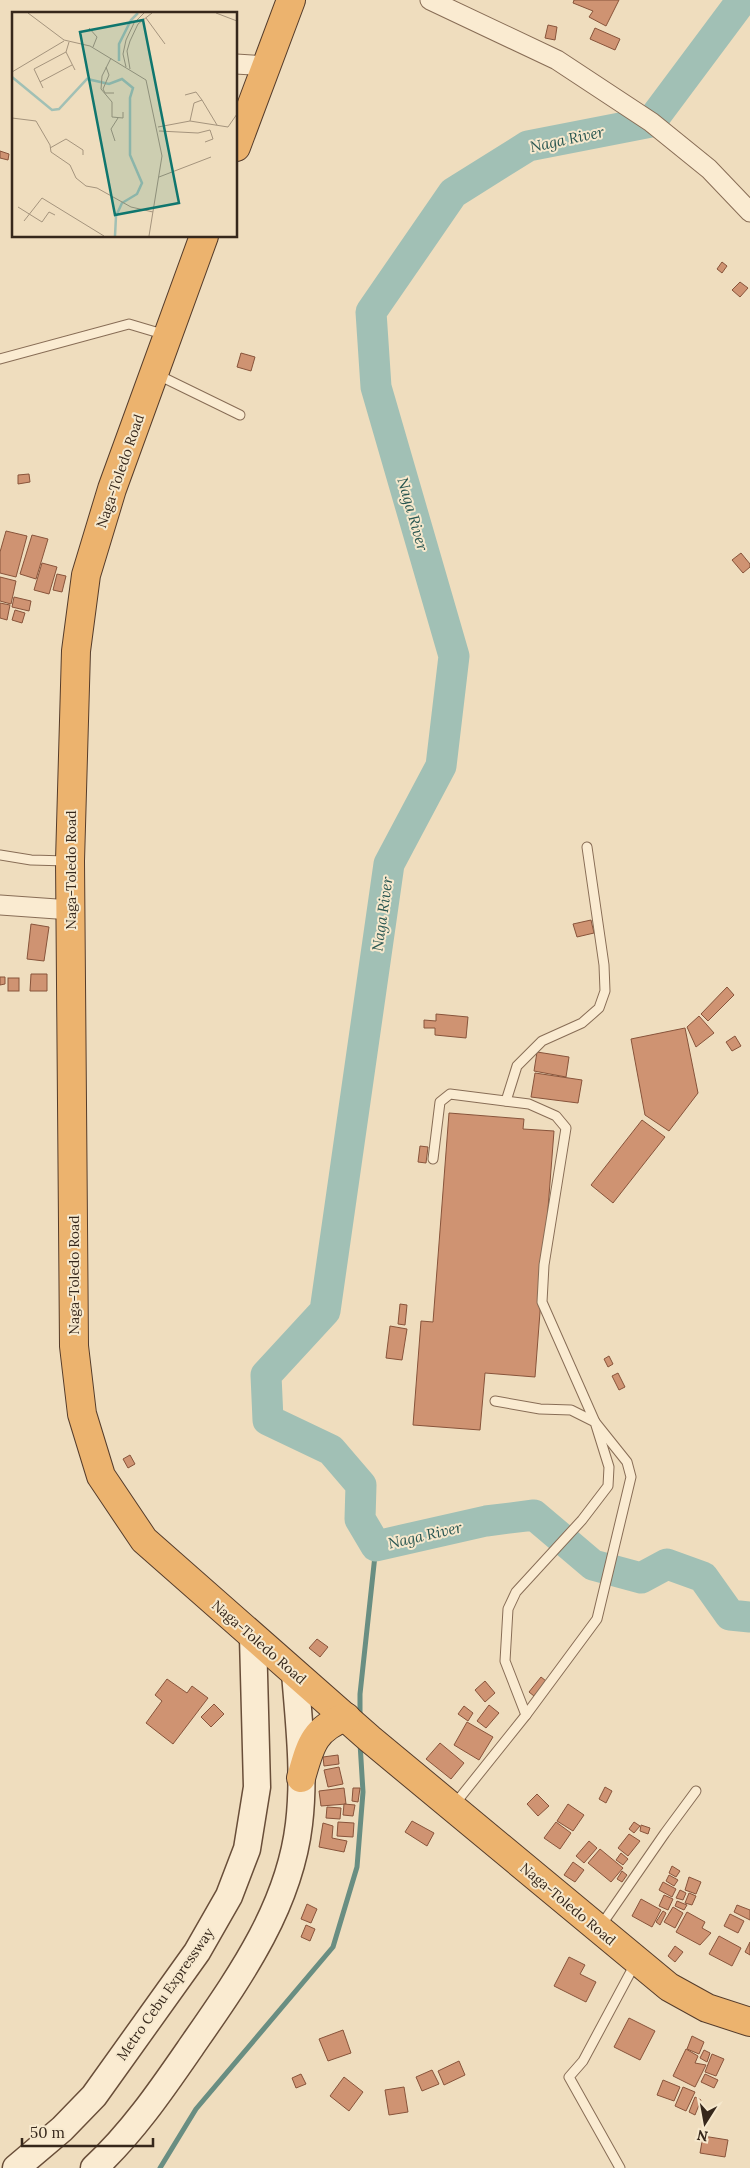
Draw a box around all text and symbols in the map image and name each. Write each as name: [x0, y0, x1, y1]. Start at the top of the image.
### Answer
inset map: [12, 12, 238, 238]
water label: Naga River: [528, 122, 606, 156]
street label: Naga-Toledo Road: [92, 412, 148, 530]
water label: Naga River: [393, 475, 433, 553]
street label: Naga-Toledo Road: [62, 810, 80, 930]
water label: Naga River: [367, 875, 397, 953]
street label: Naga-Toledo Road: [65, 1215, 83, 1335]
water label: Naga River: [386, 1517, 464, 1553]
street label: Naga-Toledo Road: [208, 1596, 310, 1688]
street label: Naga-Toledo Road: [517, 1859, 619, 1949]
street label: Metro Cebu Expressway: [112, 1924, 218, 2064]
north arrow: [680, 2098, 730, 2148]
scale bar: [22, 2116, 154, 2148]
text: 50 m: [30, 2123, 65, 2142]
text: N: [695, 2126, 710, 2146]

